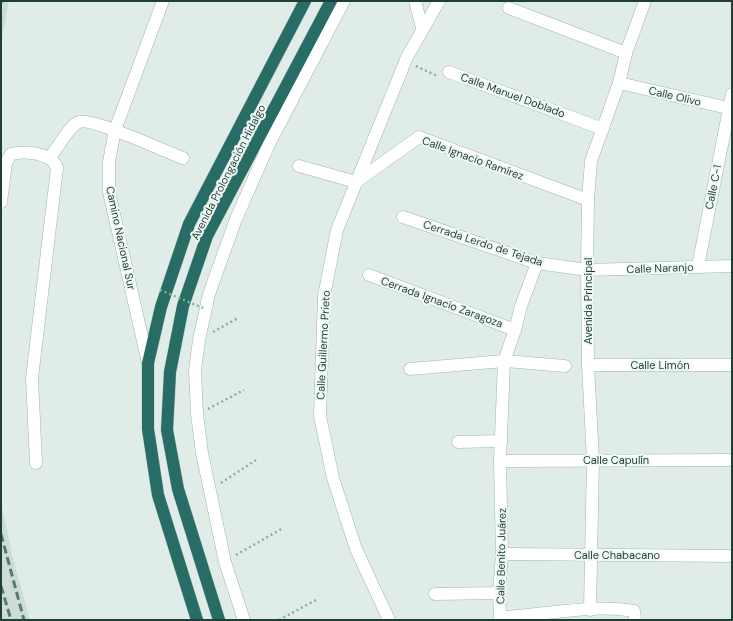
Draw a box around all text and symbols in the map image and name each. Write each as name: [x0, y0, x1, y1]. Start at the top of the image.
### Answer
street label: Calle Manuel Doblado: [459, 70, 567, 120]
street label: Calle Olivo: [647, 83, 703, 109]
street label: Avenida Prolongación Hidalgo: [188, 102, 268, 242]
street label: Calle Ignacio Ramírez: [420, 133, 526, 183]
street label: Calle C-1: [702, 163, 724, 211]
street label: Camino Nacional Sur: [103, 185, 139, 291]
street label: Cerrada Lerdo de Tejada: [421, 217, 545, 269]
street label: Avenida Principal: [581, 258, 595, 344]
street label: Calle Naranjo: [626, 260, 694, 276]
street label: Cerrada Ignacio Zaragoza: [379, 273, 505, 331]
street label: Calle Guillermo Prieto: [313, 290, 333, 400]
street label: Calle Limón: [630, 358, 690, 372]
street label: Calle Capulín: [583, 453, 649, 467]
street label: Calle Benito Juárez: [493, 508, 509, 604]
street label: Calle Chabacano: [574, 548, 660, 562]

